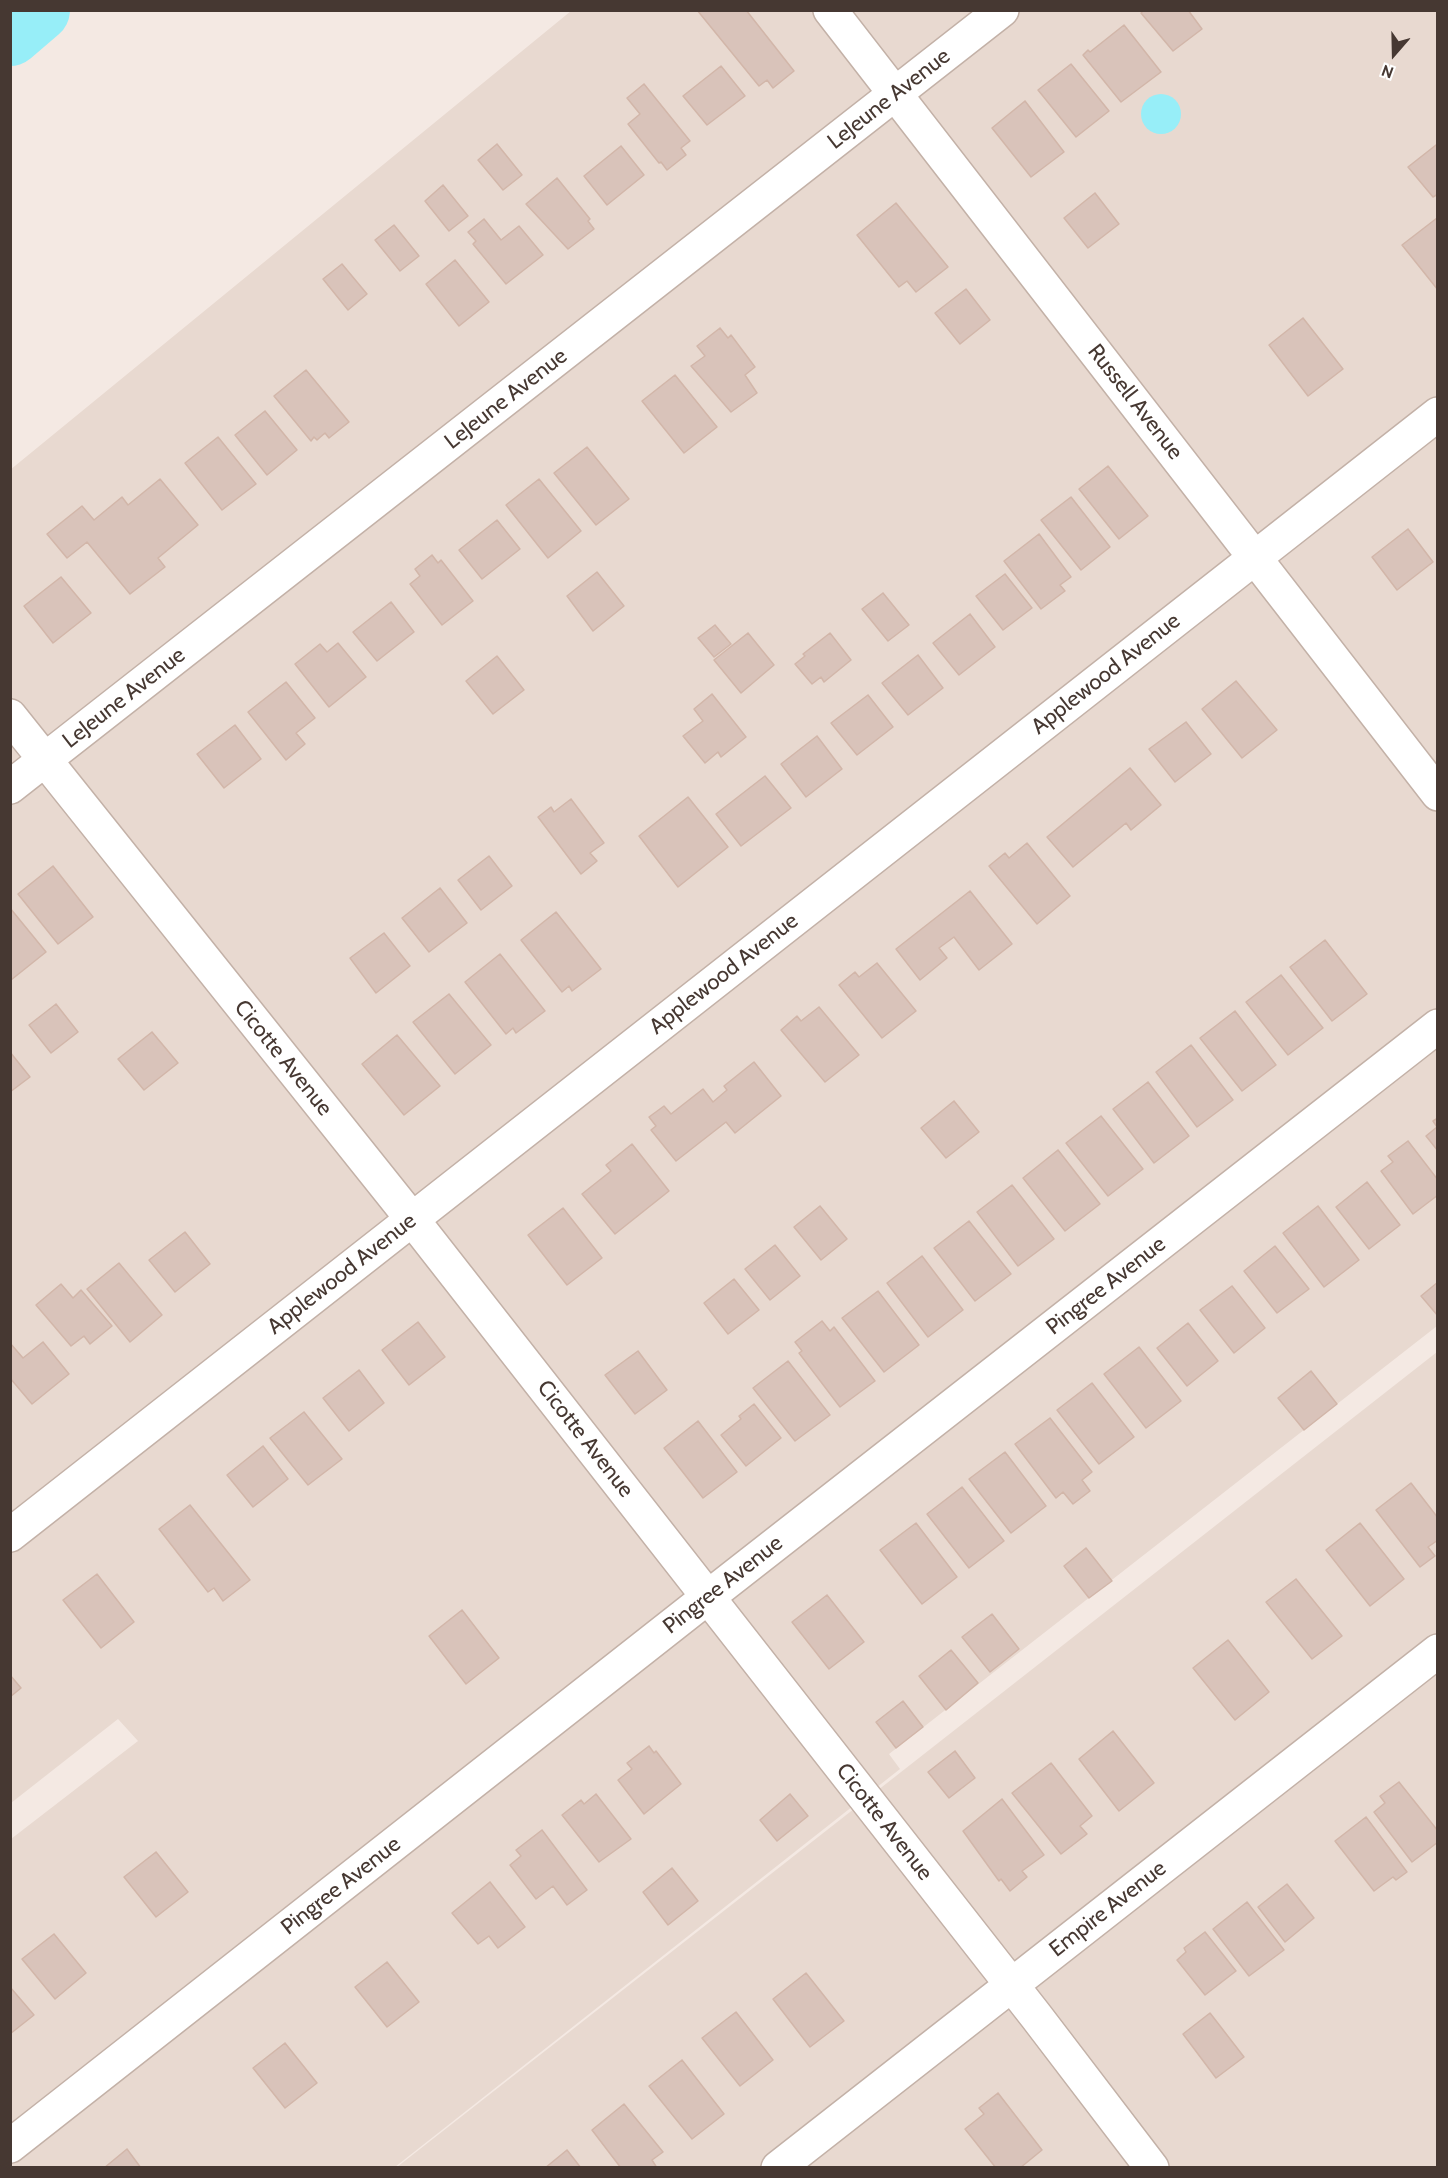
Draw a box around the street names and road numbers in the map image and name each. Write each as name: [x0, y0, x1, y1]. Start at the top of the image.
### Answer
street label: LeJeune Avenue: [823, 43, 955, 155]
street label: Russell Avenue: [1082, 339, 1188, 465]
street label: LeJeune Avenue: [440, 343, 572, 455]
street label: Applewood Avenue: [1026, 608, 1186, 740]
street label: LeJeune Avenue: [58, 642, 190, 754]
street label: Applewood Avenue: [644, 908, 804, 1040]
street label: Cicotte Avenue: [228, 995, 338, 1121]
street label: Applewood Avenue: [262, 1208, 422, 1340]
street label: Pingree Avenue: [1041, 1231, 1171, 1341]
street label: Cicotte Avenue: [531, 1375, 639, 1503]
street label: Pingree Avenue: [658, 1530, 788, 1640]
street label: Cicotte Avenue: [830, 1758, 938, 1886]
street label: Pingree Avenue: [276, 1831, 406, 1941]
street label: Empire Avenue: [1044, 1855, 1172, 1963]

